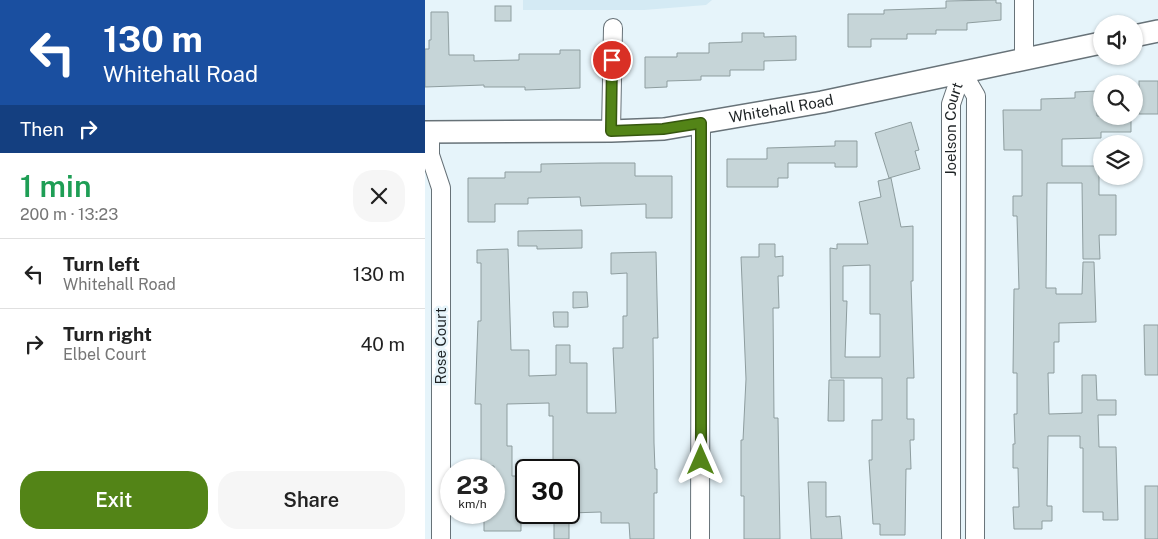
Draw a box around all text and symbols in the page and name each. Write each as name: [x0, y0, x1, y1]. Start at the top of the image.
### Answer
map controls: [1093, 15, 1143, 185]
button: sound: [1093, 15, 1143, 65]
text: 130 m: [103, 19, 203, 60]
icon: left: [20, 20, 85, 85]
pin: [591, 39, 633, 81]
icon: arrive: [598, 46, 626, 74]
text: Whitehall Road: [103, 61, 258, 87]
button: search: [1093, 75, 1143, 125]
street label: Joelson Court: [942, 80, 966, 176]
street label: Whitehall Road: [728, 91, 835, 126]
icon: right: [74, 115, 102, 143]
text: Then: [20, 118, 64, 140]
button: layers: [1093, 135, 1143, 185]
text: 1 min: [20, 168, 91, 204]
button: close: [353, 170, 405, 222]
text: 200 m · 13:23: [20, 205, 118, 224]
text: Turn left: [63, 253, 140, 275]
icon: left: [20, 260, 48, 288]
text: 130 m: [353, 263, 405, 285]
text: Whitehall Road: [63, 275, 176, 294]
street label: Rose Court: [432, 307, 449, 385]
text: Turn right: [63, 323, 152, 345]
icon: right: [20, 330, 48, 358]
text: 40 m: [360, 333, 405, 355]
text: Elbel Court: [63, 345, 146, 364]
position arrow: [674, 433, 726, 485]
speed limit sign: 30: [515, 459, 580, 524]
text: 23: [456, 470, 489, 500]
button: Exit: [20, 471, 208, 529]
button: Share: [218, 471, 405, 529]
text: km/h: [458, 497, 487, 511]

